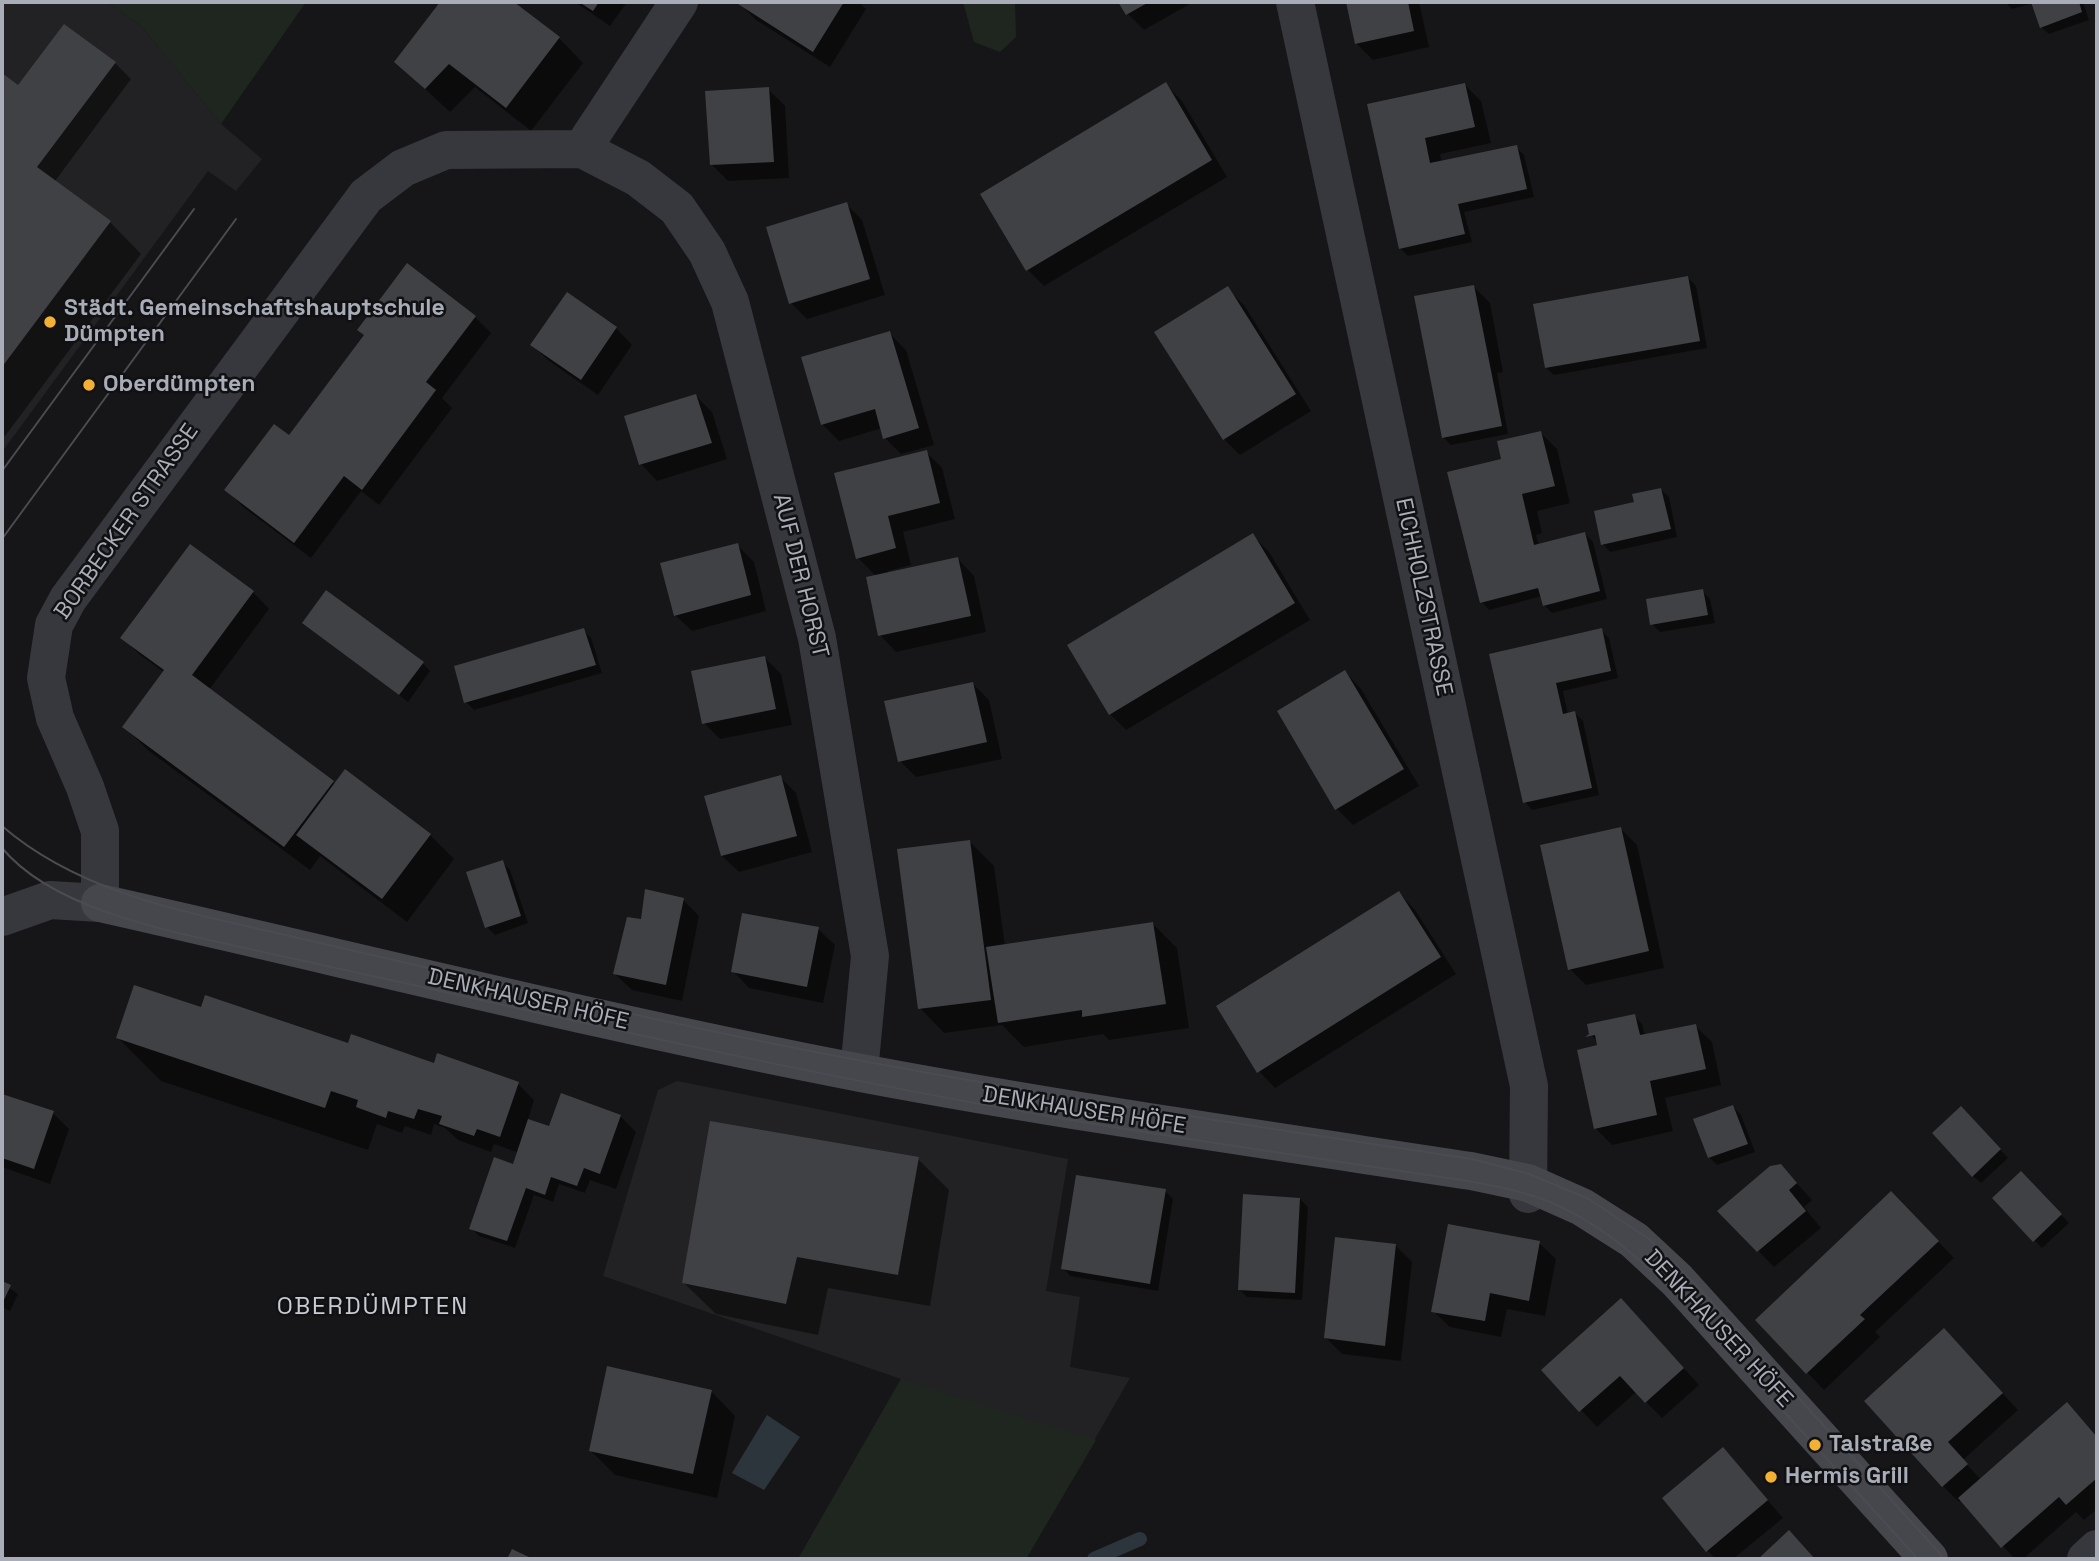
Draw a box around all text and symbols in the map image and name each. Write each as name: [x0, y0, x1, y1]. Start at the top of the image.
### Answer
place label: Städt. Gemeinschaftshauptschule Dümpten: [64, 295, 445, 349]
marker: Städt. Gemeinschaftshauptschule Dümpten: [42, 314, 58, 330]
place label: Oberdümpten: [103, 371, 255, 399]
marker: Oberdümpten: [81, 377, 97, 393]
street label: BORBECKER STRASSE: [49, 419, 205, 625]
street label: AUF DER HORST: [766, 491, 834, 661]
street label: EICHHOLZSTRASSE: [1389, 496, 1457, 698]
street label: DENKHAUSER HÖFE: [425, 963, 631, 1037]
street label: DENKHAUSER HÖFE: [980, 1081, 1188, 1141]
street label: DENKHAUSER HÖFE: [1638, 1244, 1798, 1414]
district label: OBERDÜMPTEN: [278, 1293, 468, 1321]
place label: Talstraße: [1829, 1431, 1933, 1459]
marker: Talstraße: [1807, 1437, 1823, 1453]
place label: Hermis Grill: [1785, 1463, 1909, 1491]
marker: Hermis Grill: [1763, 1469, 1779, 1485]

